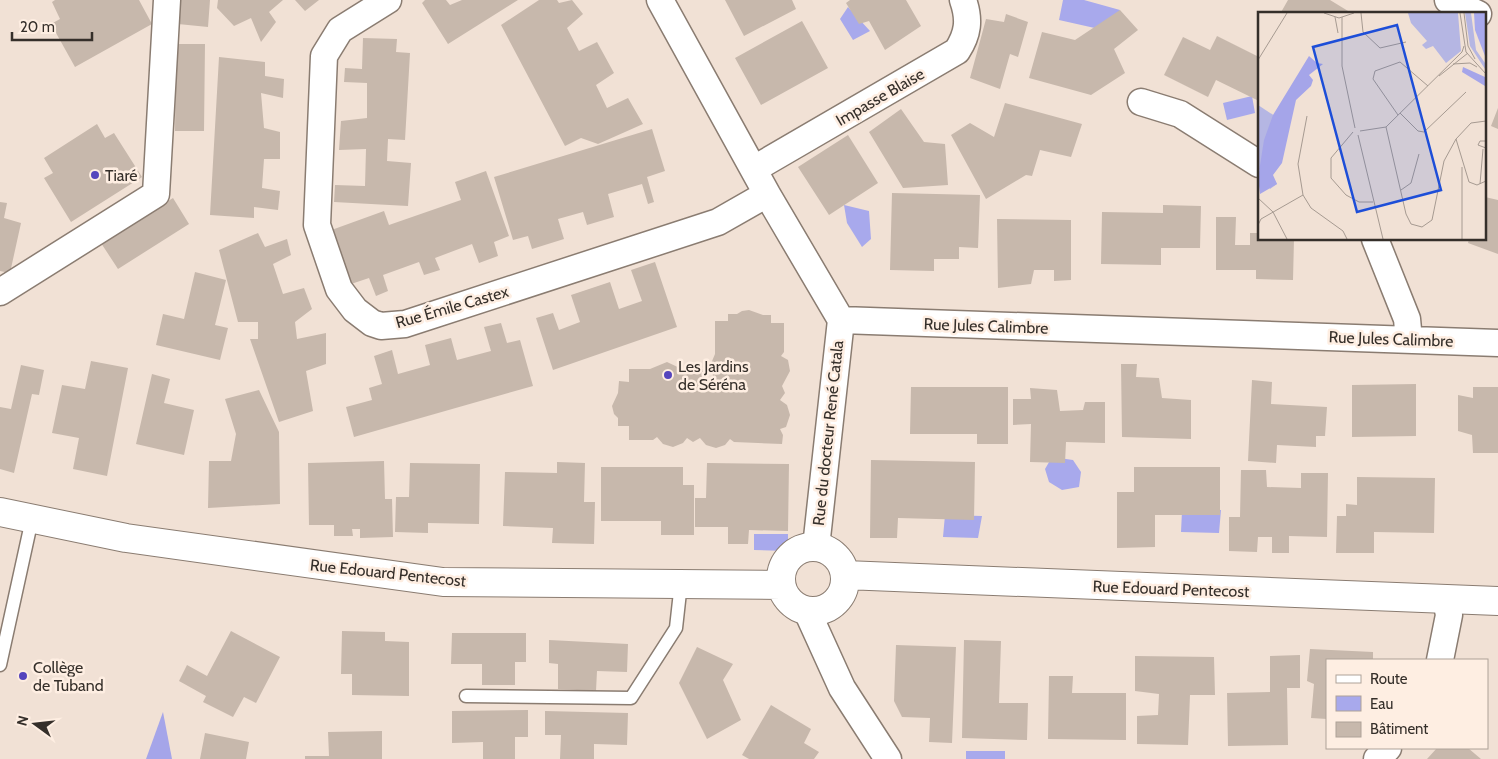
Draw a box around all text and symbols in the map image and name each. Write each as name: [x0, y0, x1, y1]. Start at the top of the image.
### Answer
scale bar: [12, 10, 92, 42]
inset map: [1258, 12, 1486, 240]
text: 20 m: [20, 18, 55, 36]
street label: Impasse Blaise: [833, 64, 927, 130]
place label: Tiaré: [105, 166, 138, 185]
marker: Tiaré: [89, 169, 101, 181]
street label: Rue Émile Castex: [393, 282, 511, 332]
street label: Rue Jules Calimbre: [923, 314, 1049, 338]
street label: Rue Jules Calimbre: [1328, 327, 1454, 351]
street label: Rue du docteur René Catala: [809, 339, 847, 527]
place label: Les Jardins de Séréna: [678, 357, 749, 394]
marker: Les Jardins de Séréna: [662, 369, 674, 381]
street label: Rue Edouard Pentecost: [309, 555, 468, 591]
street label: Rue Edouard Pentecost: [1092, 577, 1250, 601]
place label: Collège de Tuband: [33, 658, 104, 695]
legend: [1326, 659, 1488, 749]
marker: Collège de Tuband: [17, 670, 29, 682]
text: Route: [1370, 670, 1408, 688]
text: Eau: [1370, 695, 1393, 713]
north arrow: [10, 699, 60, 749]
text: N: [12, 714, 32, 728]
text: Bâtiment: [1370, 720, 1428, 738]

